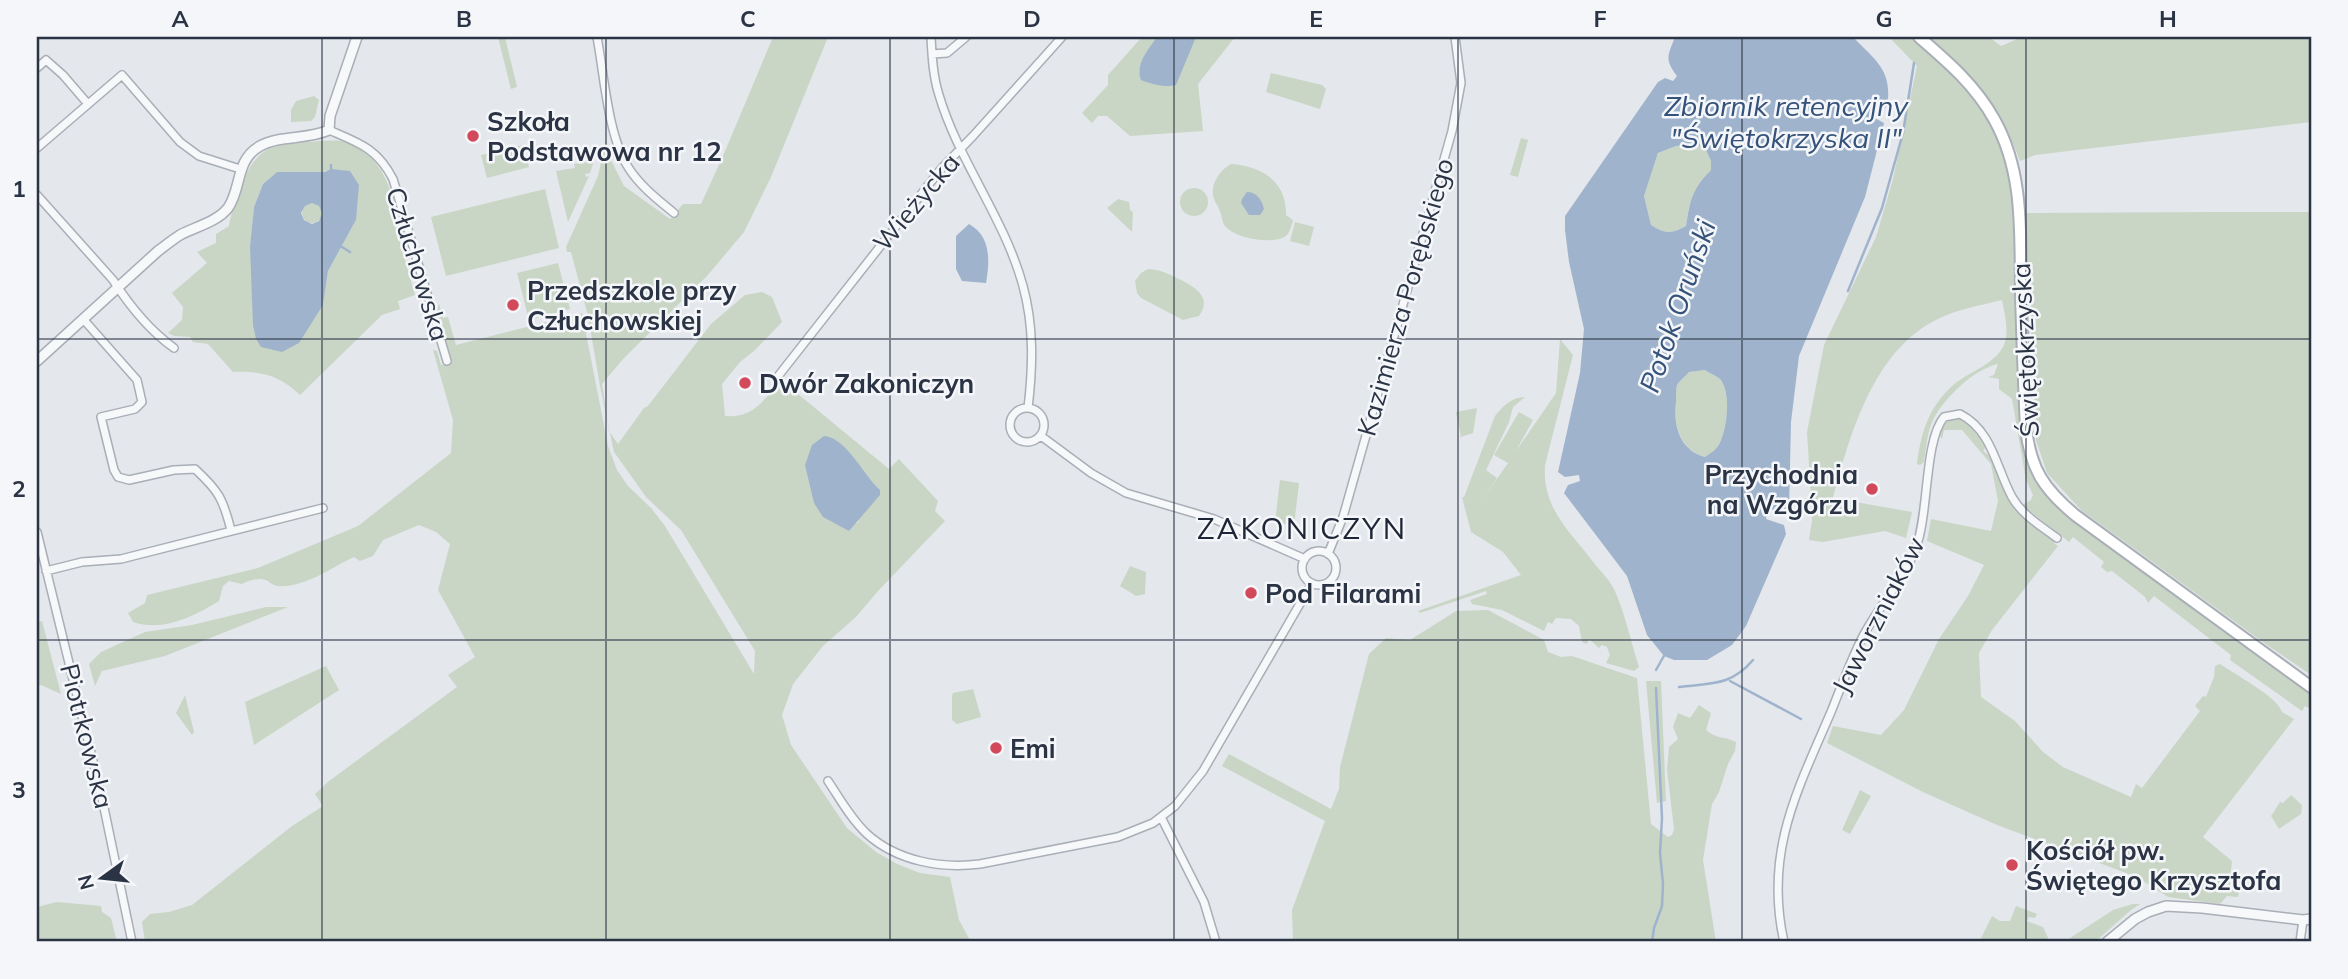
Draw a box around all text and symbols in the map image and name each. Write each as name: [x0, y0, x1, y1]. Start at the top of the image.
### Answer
text: A: [171, 4, 189, 33]
text: B: [456, 4, 472, 33]
text: C: [740, 4, 756, 33]
text: D: [1023, 4, 1041, 33]
text: E: [1309, 4, 1323, 33]
text: F: [1593, 4, 1607, 33]
text: G: [1875, 4, 1893, 33]
text: H: [2159, 4, 2177, 33]
water label: Zbiornik retencyjny "Świętokrzyska II": [1664, 88, 1909, 155]
place label: Szkoła Podstawowa nr 12: [487, 105, 722, 168]
marker: Szkoła Podstawowa nr 12: [465, 128, 481, 144]
street label: Wieżycka: [865, 146, 967, 258]
street label: Kazimierza Porębskiego: [1350, 154, 1460, 440]
text: 1: [12, 174, 26, 203]
street label: Człuchowska: [379, 183, 457, 345]
water label: Potok Oruński: [1631, 215, 1723, 397]
street label: Świętokrzyska: [2004, 262, 2046, 438]
place label: Przedszkole przy Człuchowskiej: [527, 274, 737, 337]
marker: Przedszkole przy Człuchowskiej: [505, 297, 521, 313]
place label: Dwór Zakoniczyn: [759, 367, 974, 400]
marker: Dwór Zakoniczyn: [737, 375, 753, 391]
place label: Przychodnia na Wzgórzu: [1704, 458, 1858, 521]
text: 2: [12, 474, 26, 503]
marker: Przychodnia na Wzgórzu: [1864, 481, 1880, 497]
district label: ZAKONICZYN: [1197, 509, 1407, 547]
street label: Jaworzniaków: [1824, 531, 1932, 699]
place label: Pod Filarami: [1265, 577, 1421, 610]
marker: Pod Filarami: [1243, 585, 1259, 601]
street label: Piotrkowska: [53, 660, 121, 812]
place label: Emi: [1010, 732, 1056, 765]
marker: Emi: [988, 740, 1004, 756]
text: 3: [12, 775, 26, 804]
place label: Kościół pw. Świętego Krzysztofa: [2026, 834, 2281, 897]
north arrow: [66, 842, 136, 912]
marker: Kościół pw. Świętego Krzysztofa: [2004, 857, 2020, 873]
text: N: [72, 872, 99, 892]

